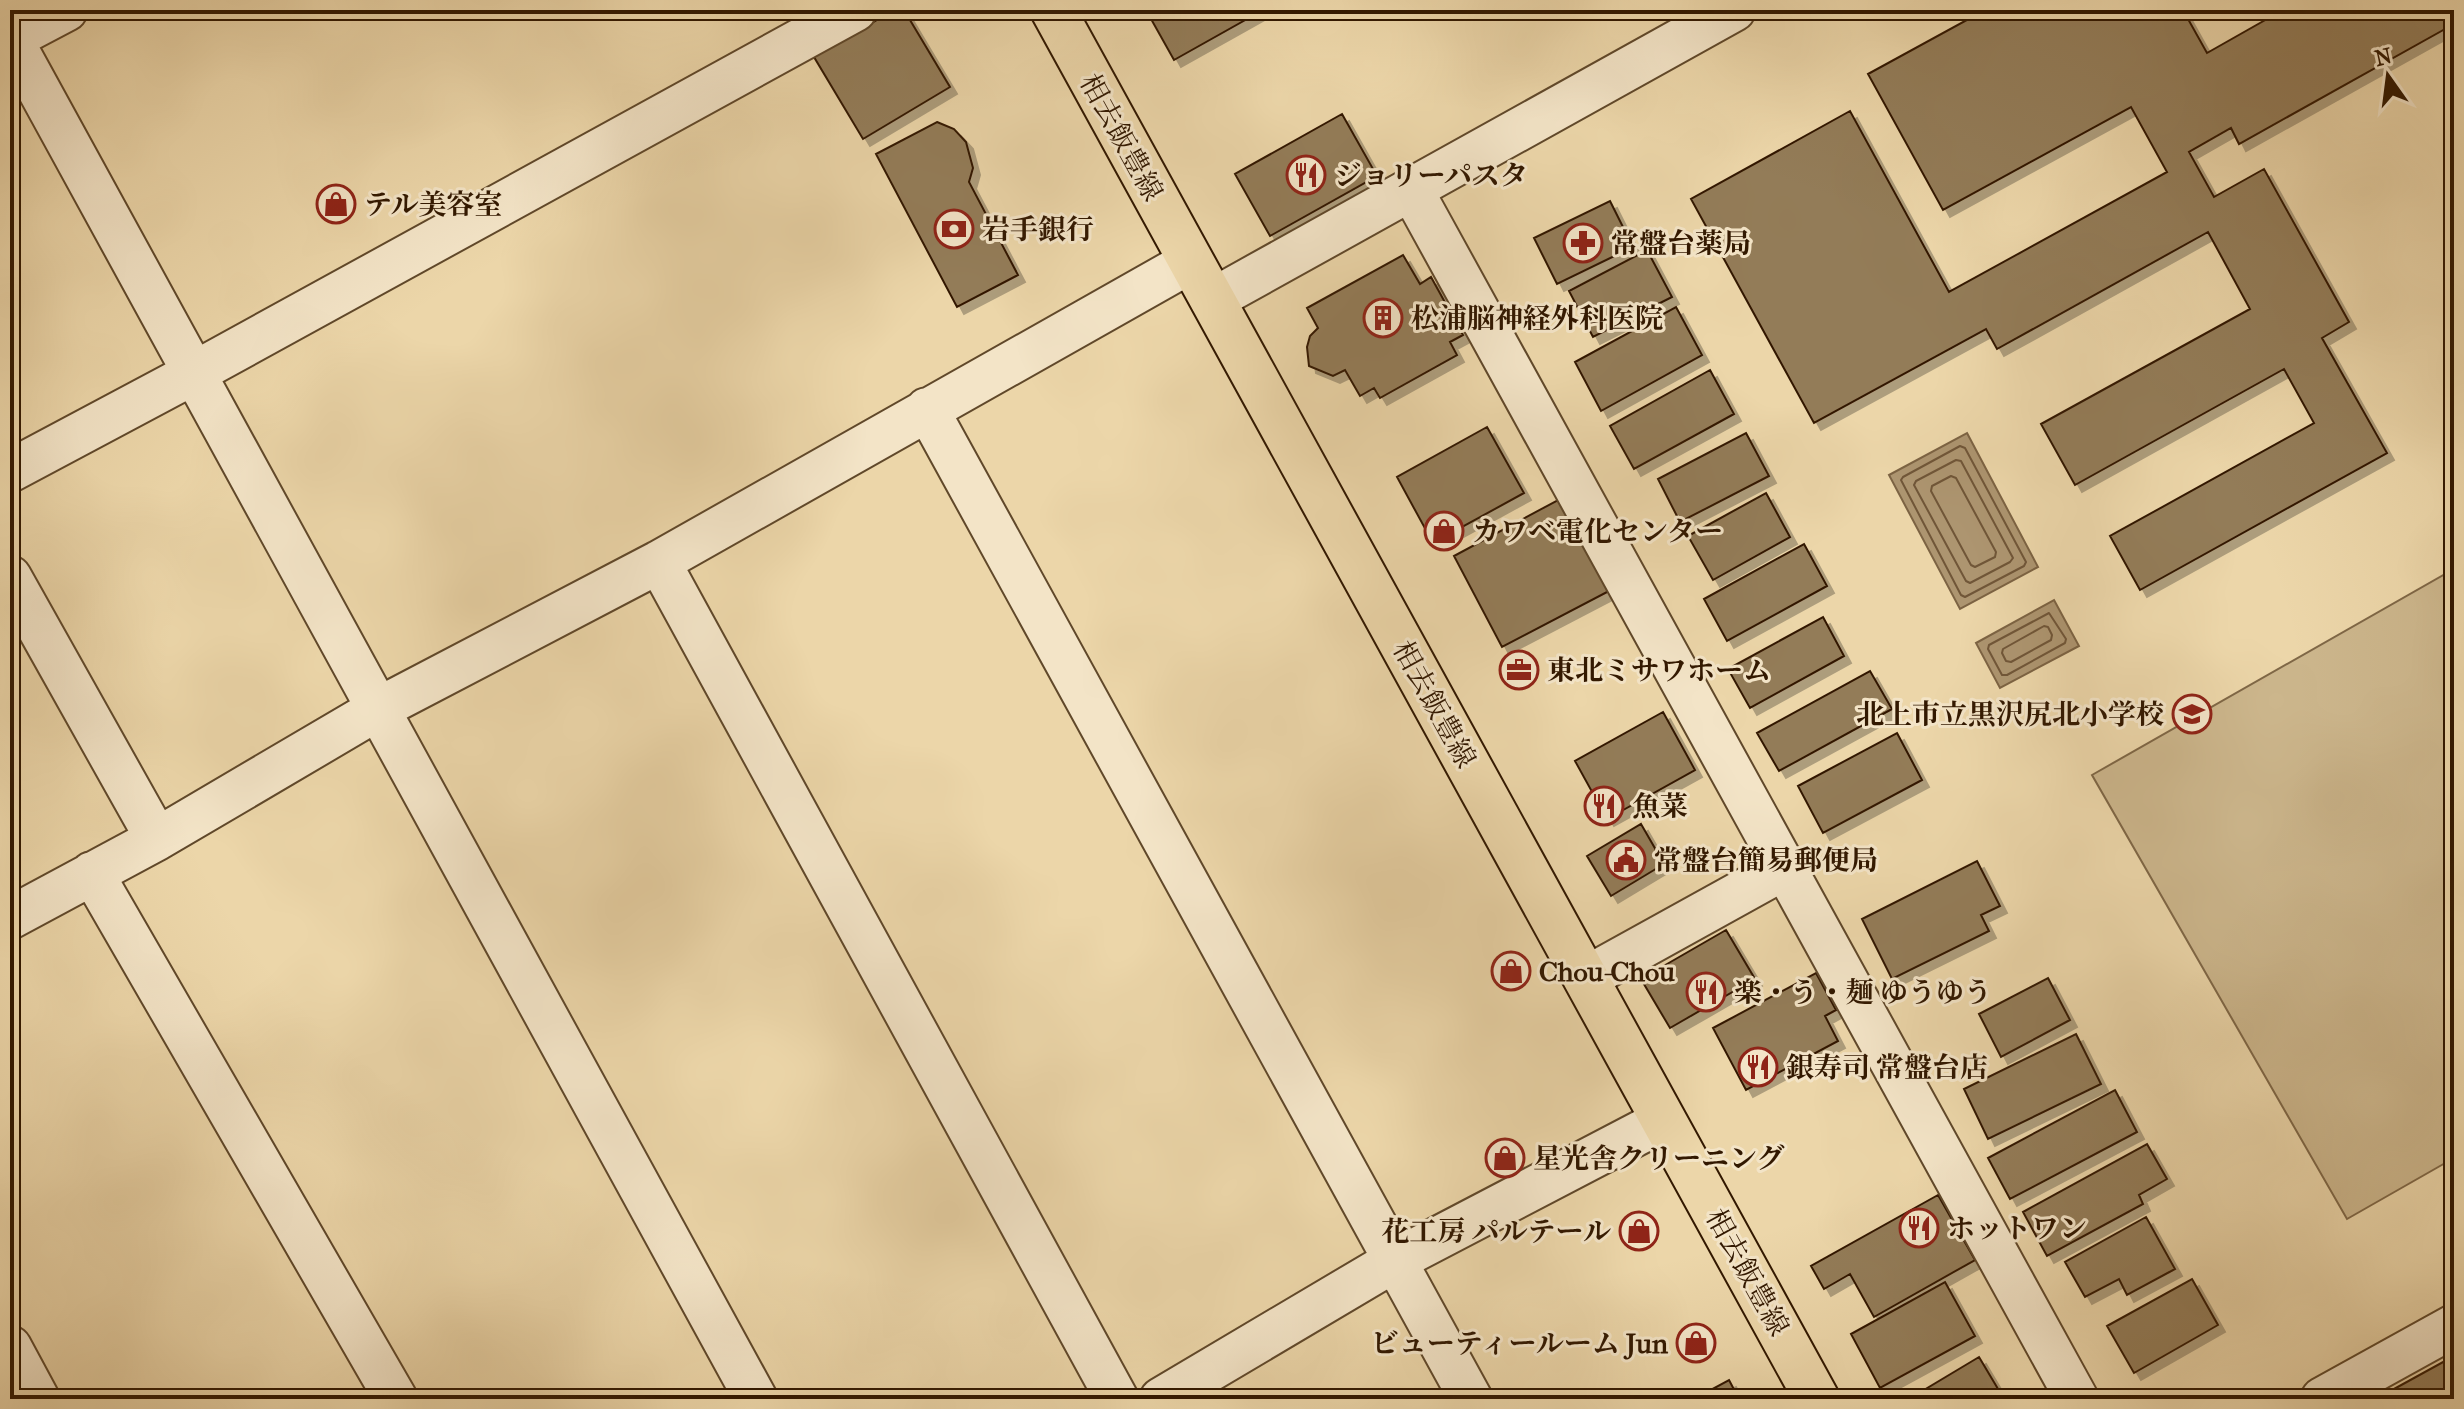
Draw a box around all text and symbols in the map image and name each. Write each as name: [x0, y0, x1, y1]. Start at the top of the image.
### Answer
north arrow: [2348, 36, 2428, 116]
text: N: [2372, 43, 2395, 72]
street label: 相去飯豊線: [1073, 68, 1170, 206]
restaurant icon: ジョリーパスタ: [1285, 154, 1327, 196]
place label: ジョリーパスタ: [1334, 159, 1528, 192]
shop icon: テル美容室: [315, 183, 357, 225]
place label: テル美容室: [364, 188, 503, 221]
bank icon: 岩手銀行: [933, 208, 975, 250]
place label: 岩手銀行: [982, 213, 1094, 246]
pharmacy icon: 常盤台薬局: [1562, 222, 1604, 264]
place label: 常盤台薬局: [1611, 227, 1751, 260]
building icon: 松浦脳神経外科医院: [1362, 297, 1404, 339]
place label: 松浦脳神経外科医院: [1411, 302, 1663, 335]
shop icon: カワベ電化センター: [1423, 510, 1465, 552]
place label: カワベ電化センター: [1472, 515, 1723, 548]
street label: 相去飯豊線: [1386, 635, 1483, 773]
office icon: 東北ミサワホーム: [1498, 649, 1540, 691]
place label: 東北ミサワホーム: [1547, 654, 1771, 687]
school or university icon: 北上市立黒沢尻北小学校: [2171, 693, 2213, 735]
place label: 北上市立黒沢尻北小学校: [1856, 698, 2164, 731]
restaurant icon: 魚菜: [1583, 785, 1625, 827]
place label: 魚菜: [1632, 790, 1688, 823]
public building icon: 常盤台簡易郵便局: [1605, 839, 1647, 881]
place label: 常盤台簡易郵便局: [1654, 844, 1878, 877]
shop icon: Chou-Chou: [1490, 950, 1532, 992]
place label: Chou-Chou: [1539, 955, 1675, 988]
restaurant icon: 楽・う・麺 ゆうゆう: [1685, 971, 1727, 1013]
place label: 楽・う・麺 ゆうゆう: [1734, 976, 1992, 1009]
restaurant icon: 銀寿司 常盤台店: [1737, 1046, 1779, 1088]
place label: 銀寿司 常盤台店: [1786, 1051, 1988, 1084]
shop icon: 星光舎クリーニング: [1484, 1137, 1526, 1179]
place label: 星光舎クリーニング: [1533, 1142, 1784, 1175]
street label: 相去飯豊線: [1699, 1203, 1796, 1341]
restaurant icon: ホットワン: [1898, 1207, 1940, 1249]
shop icon: 花工房 パルテール: [1618, 1210, 1660, 1252]
place label: ホットワン: [1947, 1212, 2087, 1245]
place label: 花工房 パルテール: [1382, 1215, 1611, 1248]
shop icon: ビューティールーム Jun: [1675, 1322, 1717, 1364]
place label: ビューティールーム Jun: [1371, 1327, 1669, 1360]

